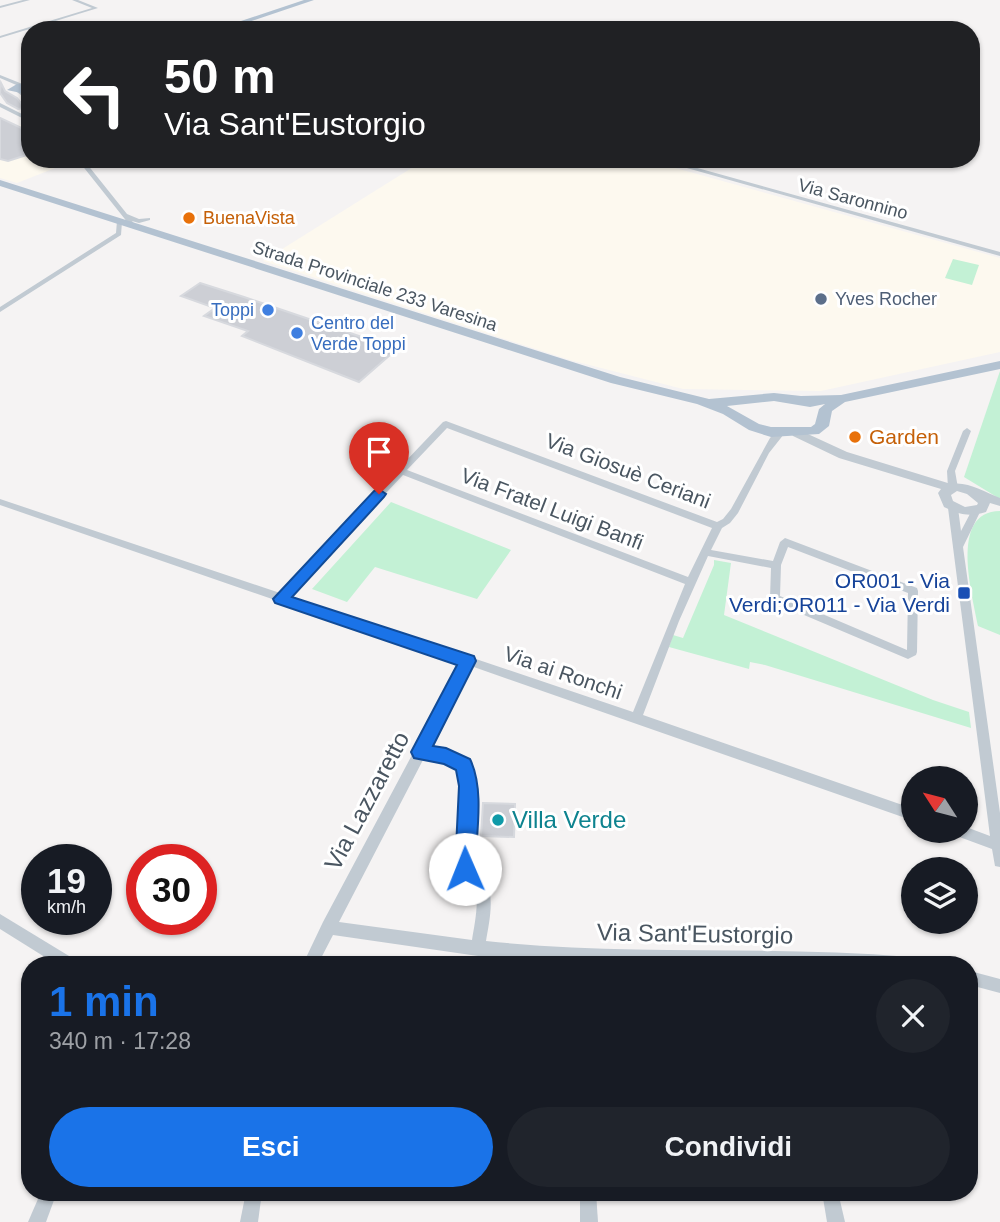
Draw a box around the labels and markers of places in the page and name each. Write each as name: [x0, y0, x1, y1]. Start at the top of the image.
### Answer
place label: BuenaVista: [203, 208, 296, 228]
marker: BuenaVista: [181, 210, 197, 226]
place label: Yves Rocher: [835, 289, 937, 309]
marker: Yves Rocher: [813, 291, 829, 307]
place label: Toppi: [211, 300, 254, 320]
marker: Toppi: [260, 302, 276, 318]
place label: Centro del Verde Toppi: [311, 313, 406, 354]
marker: Centro del Verde Toppi: [289, 325, 305, 341]
pin: [349, 422, 409, 494]
place label: Garden: [869, 425, 939, 448]
marker: Garden: [847, 429, 863, 445]
place label: OR001 - Via Verdi;OR011 - Via Verdi: [729, 569, 950, 616]
marker: OR001 - Via Verdi;OR011 - Via Verdi: [956, 585, 972, 601]
place label: Villa Verde: [512, 806, 626, 833]
marker: Villa Verde: [490, 812, 506, 828]

